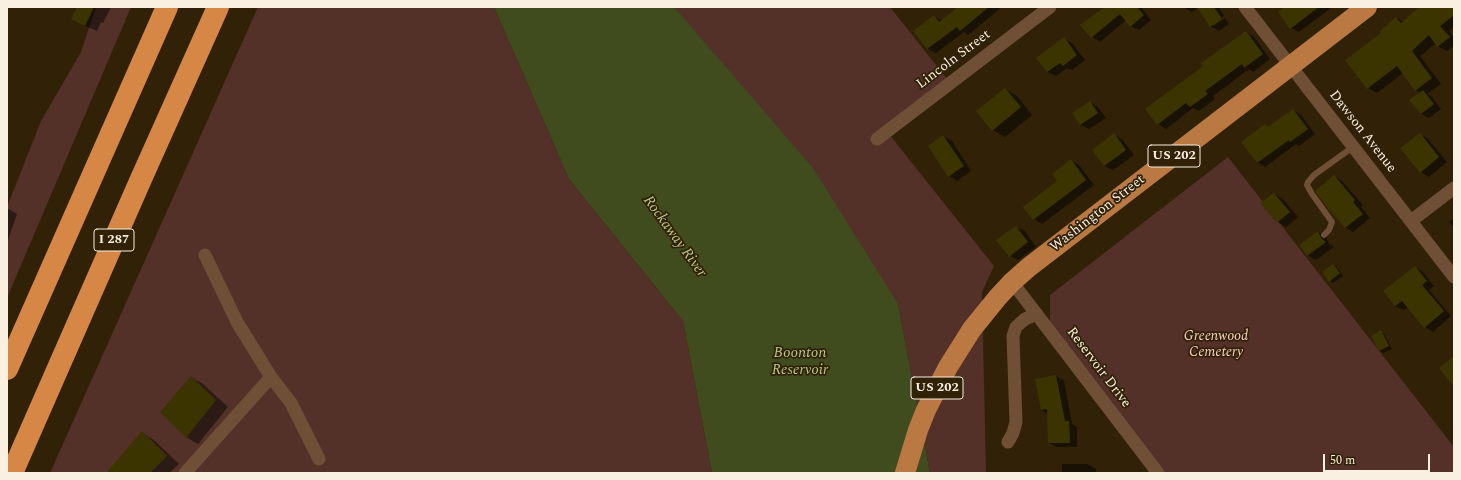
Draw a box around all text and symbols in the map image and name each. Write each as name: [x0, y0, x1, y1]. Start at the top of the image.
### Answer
street label: Lincoln Street: [914, 27, 994, 93]
street label: Dawson Avenue: [1325, 88, 1399, 176]
road number: US 202: [1148, 145, 1200, 167]
street label: Washington Street: [1047, 172, 1149, 256]
water label: Rockaway River: [638, 193, 710, 281]
road number: I 287: [94, 229, 134, 251]
street label: Reservoir Drive: [1062, 324, 1134, 412]
park label: Greenwood Cemetery: [1184, 329, 1248, 362]
water label: Boonton Reservoir: [772, 345, 828, 380]
road number: US 202: [911, 377, 963, 399]
scale bar: [1325, 446, 1432, 472]
text: 50 m: [1330, 451, 1355, 470]

